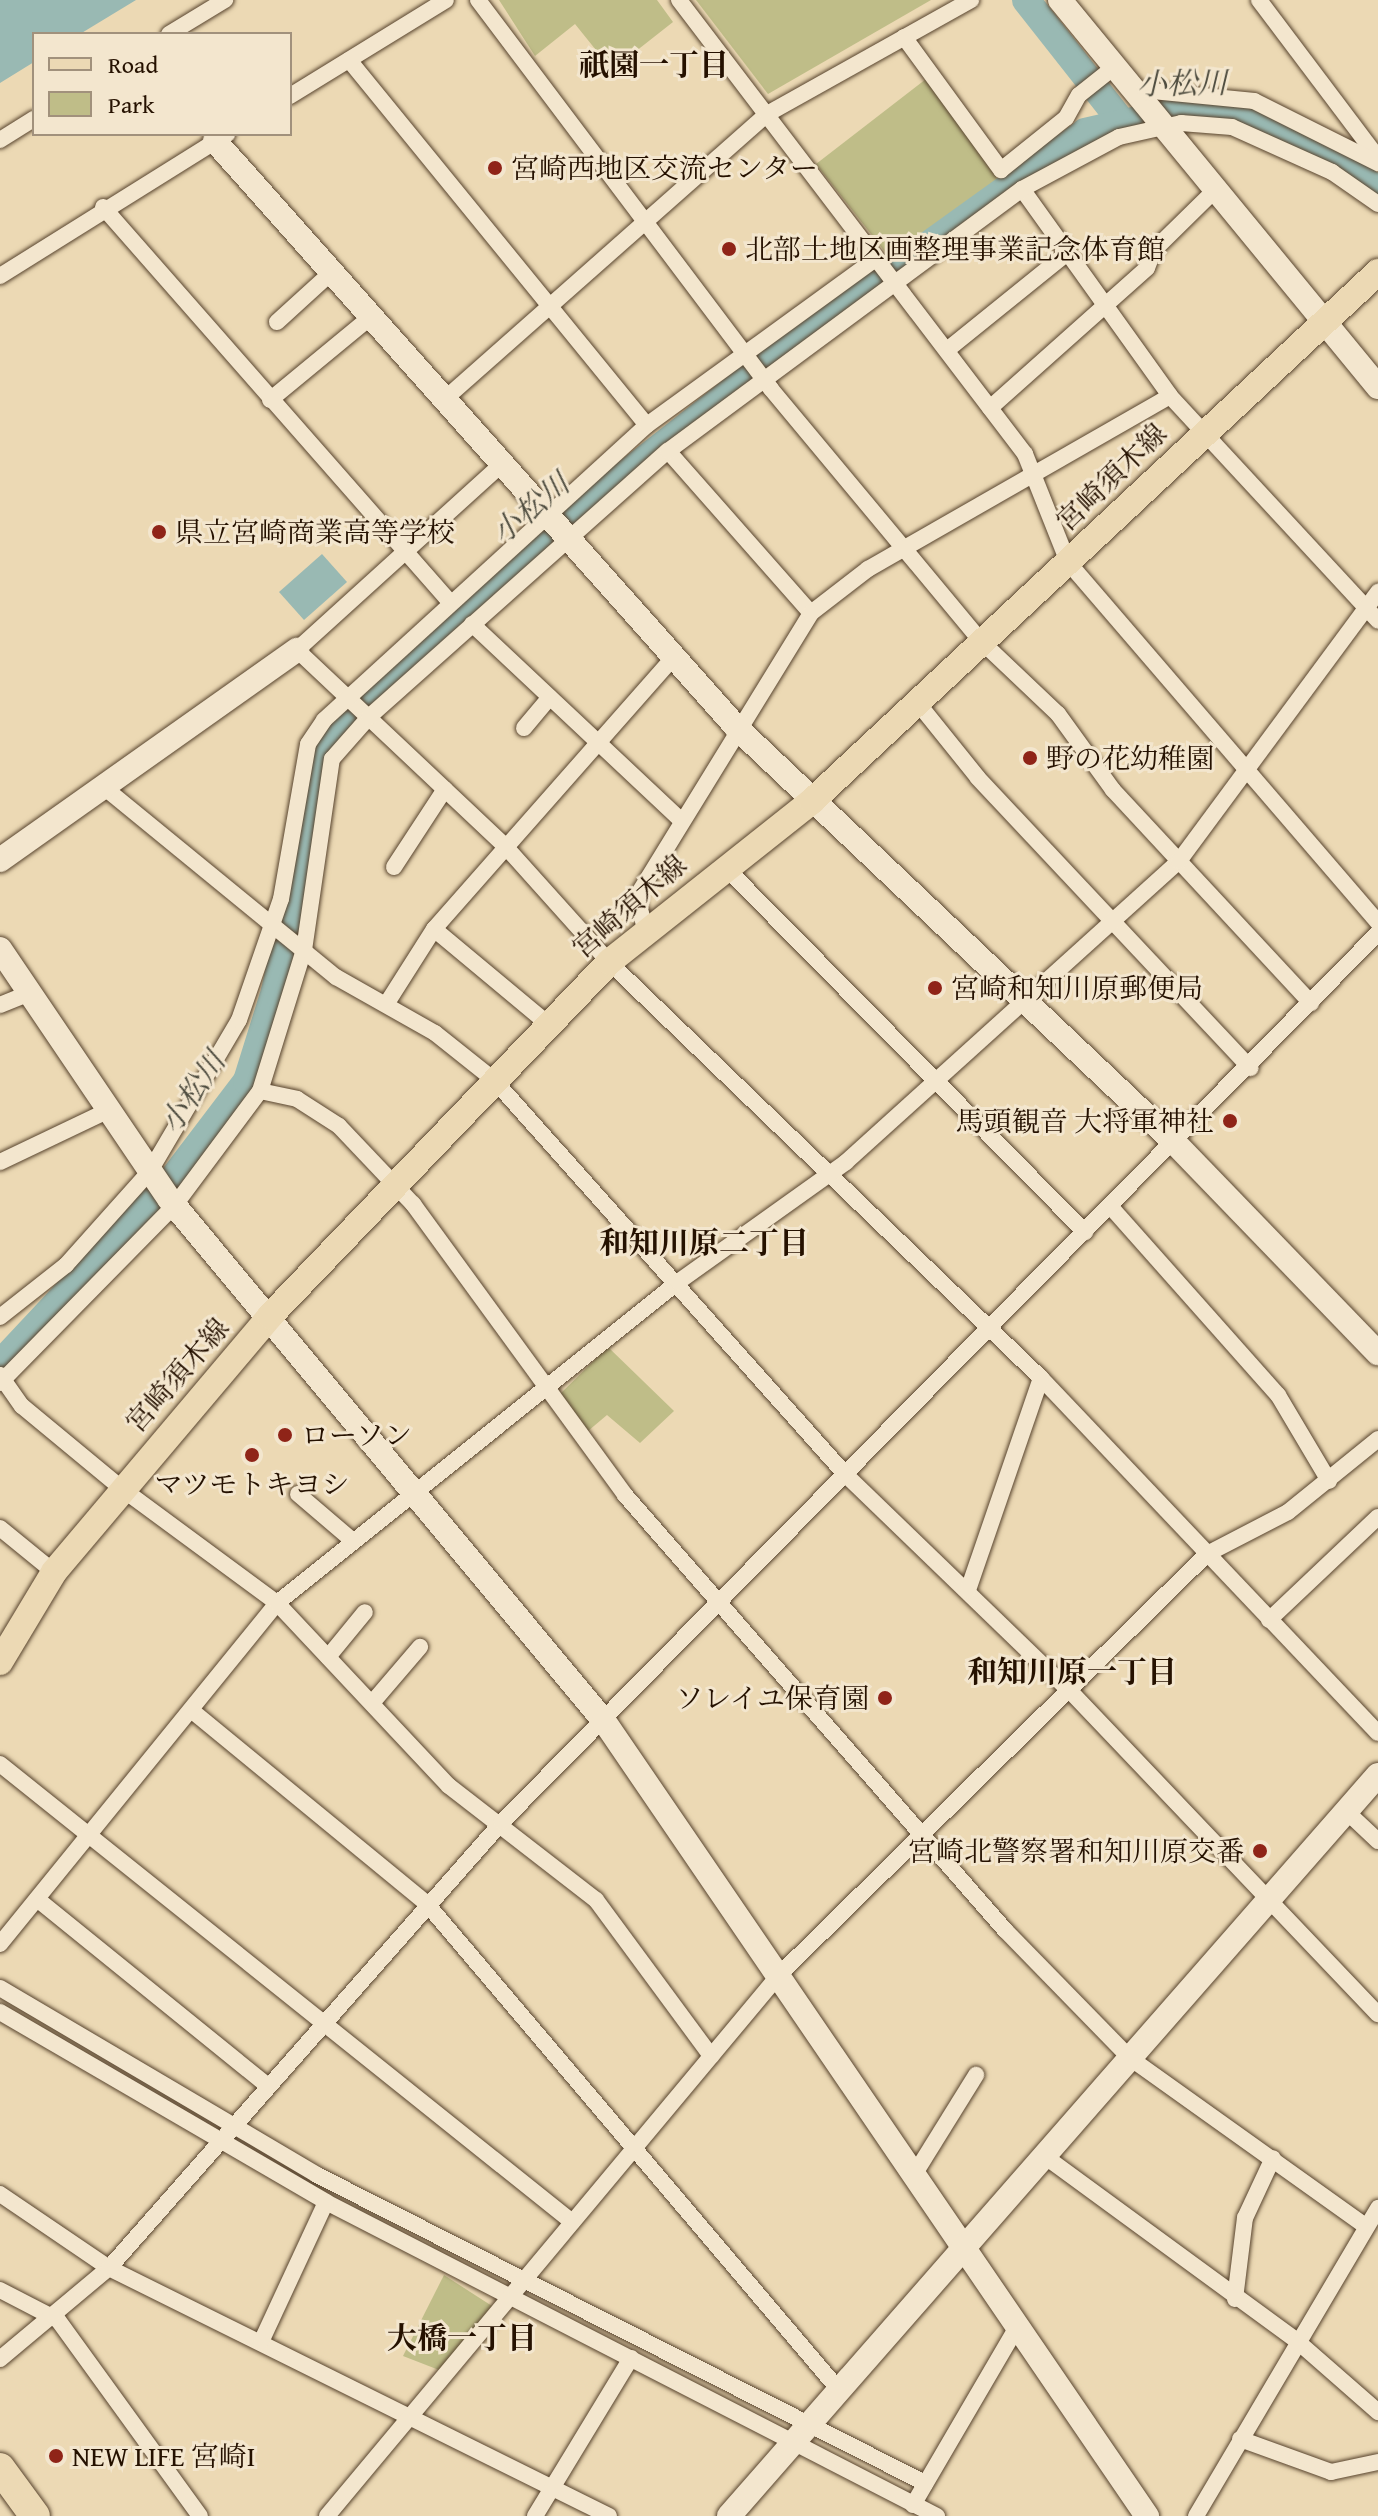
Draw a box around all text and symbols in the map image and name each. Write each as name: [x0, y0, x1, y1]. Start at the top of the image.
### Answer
legend: [32, 32, 292, 136]
district label: 祇園一丁目: [579, 46, 729, 82]
text: Road: [108, 47, 158, 82]
water label: 小松川: [1137, 64, 1227, 102]
text: Park: [108, 87, 154, 122]
place label: 宮崎西地区交流センター: [511, 151, 819, 185]
marker: 宮崎西地区交流センター: [486, 159, 504, 177]
place label: 北部土地区画整理事業記念体育館: [745, 232, 1165, 266]
marker: 北部土地区画整理事業記念体育館: [720, 240, 738, 258]
street label: 宮崎須木線: [1049, 416, 1173, 538]
water label: 小松川: [484, 465, 576, 551]
place label: 県立宮崎商業高等学校: [175, 515, 455, 549]
marker: 県立宮崎商業高等学校: [150, 523, 168, 541]
place label: 野の花幼稚園: [1046, 741, 1214, 775]
marker: 野の花幼稚園: [1021, 749, 1039, 767]
street label: 宮崎須木線: [565, 847, 693, 965]
place label: 宮崎和知川原郵便局: [951, 971, 1203, 1005]
marker: 宮崎和知川原郵便局: [926, 979, 944, 997]
water label: 小松川: [152, 1045, 232, 1139]
place label: 馬頭観音 大将軍神社: [956, 1104, 1214, 1138]
marker: 馬頭観音 大将軍神社: [1221, 1112, 1239, 1130]
district label: 和知川原二丁目: [599, 1224, 809, 1260]
street label: 宮崎須木線: [118, 1311, 236, 1439]
place label: ローソン: [301, 1418, 413, 1452]
marker: ローソン: [276, 1426, 294, 1444]
marker: マツモトキヨシ: [243, 1446, 261, 1464]
place label: マツモトキヨシ: [154, 1467, 350, 1501]
district label: 和知川原一丁目: [967, 1653, 1177, 1689]
place label: ソレイユ保育園: [673, 1681, 869, 1715]
marker: ソレイユ保育園: [876, 1689, 894, 1707]
place label: 宮崎北警察署和知川原交番: [908, 1834, 1244, 1868]
marker: 宮崎北警察署和知川原交番: [1251, 1842, 1269, 1860]
district label: 大橋一丁目: [387, 2319, 537, 2355]
place label: NEW LIFE 宮崎Ⅰ: [72, 2439, 255, 2473]
marker: NEW LIFE 宮崎Ⅰ: [47, 2447, 65, 2465]

